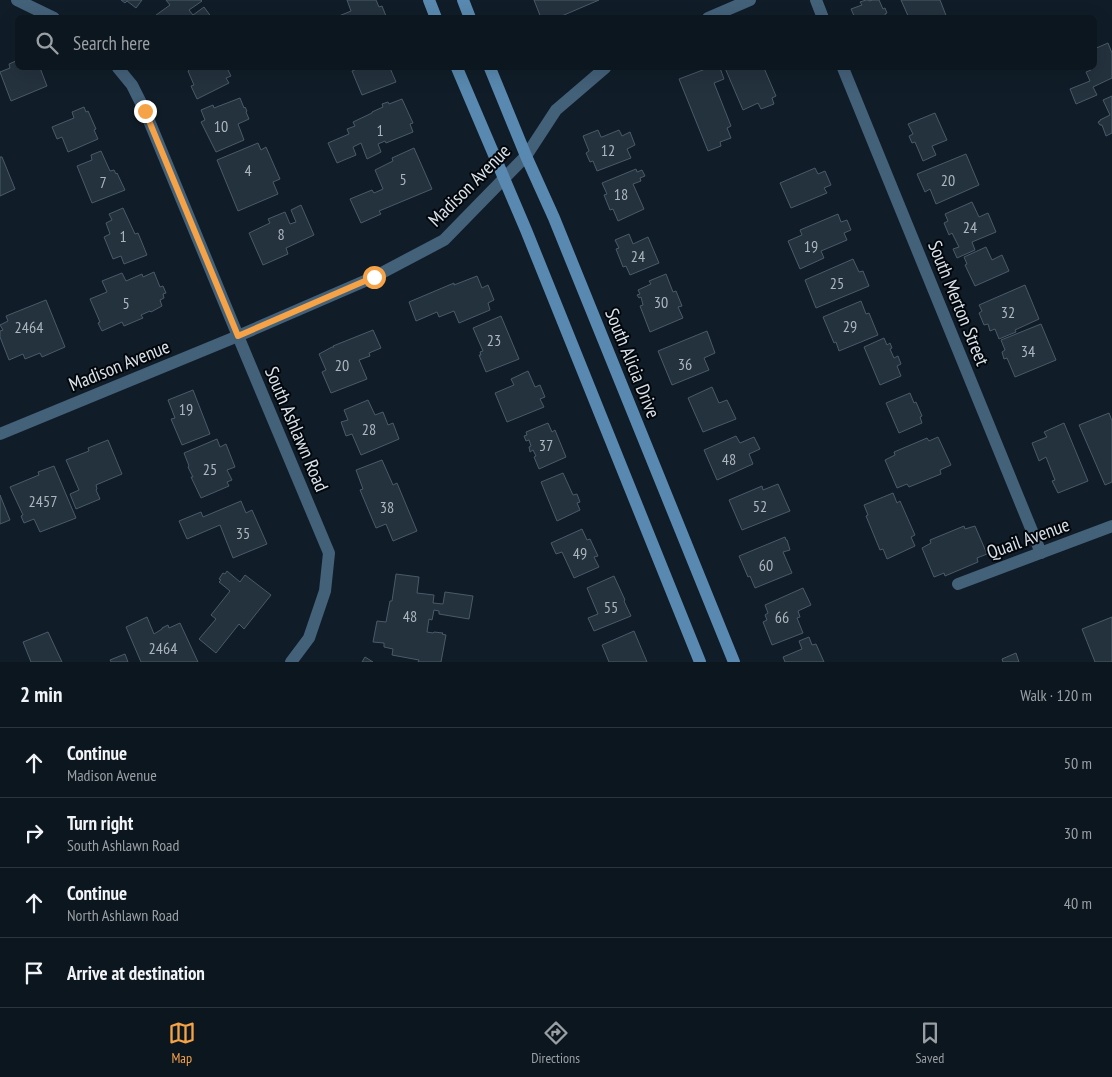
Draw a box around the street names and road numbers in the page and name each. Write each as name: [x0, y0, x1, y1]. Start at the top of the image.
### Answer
street label: Madison Avenue: [423, 139, 515, 231]
street label: South Merton Street: [923, 237, 995, 370]
street label: South Alicia Drive: [600, 305, 666, 422]
street label: Madison Avenue: [65, 334, 173, 396]
street label: South Ashlawn Road: [260, 363, 334, 495]
street label: Quail Avenue: [983, 512, 1073, 564]

